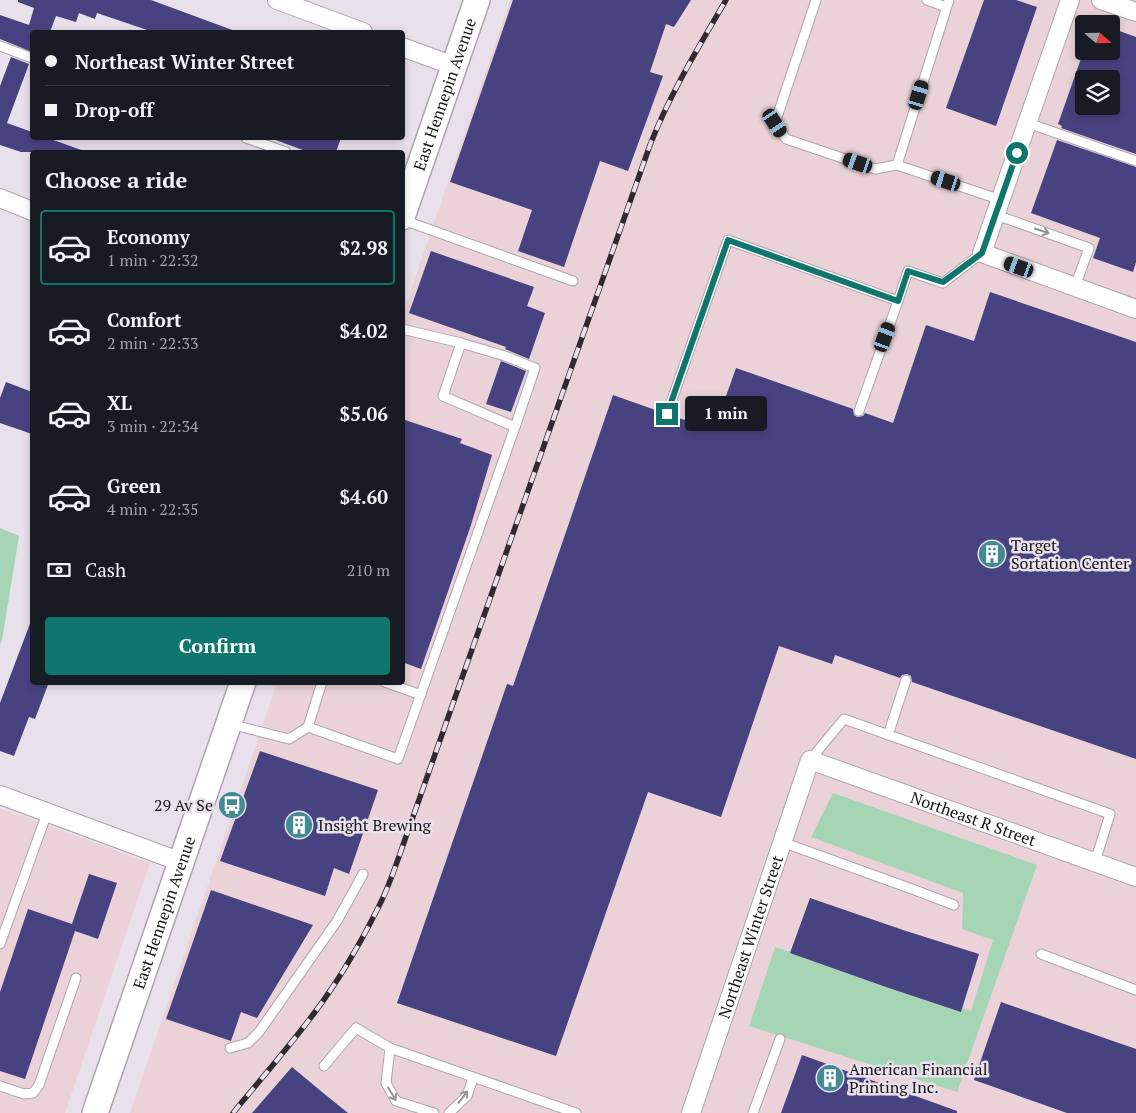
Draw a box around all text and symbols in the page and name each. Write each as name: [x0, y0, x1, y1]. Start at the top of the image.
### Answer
street label: East Hennepin Avenue: [408, 15, 481, 174]
north arrow: [1075, 15, 1120, 60]
map controls: [1075, 15, 1120, 115]
text: Northeast Winter Street: [75, 49, 294, 74]
button: layers: [1075, 70, 1120, 115]
car: [907, 78, 930, 112]
text: Drop-off: [75, 97, 153, 122]
car: [760, 106, 789, 140]
route start: [1006, 142, 1028, 164]
car: [841, 151, 874, 175]
text: Choose a ride: [45, 165, 187, 194]
car: [929, 169, 962, 193]
text: Economy: [107, 224, 190, 249]
icon: car: [47, 225, 92, 270]
one-way arrow: [1033, 227, 1049, 236]
text: $2.98: [339, 235, 388, 260]
text: 1 min · 22:32: [107, 249, 199, 271]
car: [1002, 255, 1035, 279]
text: Comfort: [107, 307, 182, 332]
icon: car: [47, 308, 92, 353]
text: $4.02: [339, 318, 388, 343]
car: [872, 320, 897, 354]
text: 2 min · 22:33: [107, 332, 199, 354]
text: XL: [107, 390, 132, 415]
icon: car: [47, 391, 92, 436]
callout: 1 min: [684, 396, 767, 432]
text: $5.06: [339, 401, 388, 426]
text: 1 min: [704, 402, 748, 424]
route end: [656, 403, 678, 425]
text: 3 min · 22:34: [107, 415, 199, 437]
text: Green: [107, 473, 161, 498]
icon: car: [47, 474, 92, 519]
text: $4.60: [339, 484, 388, 509]
text: 4 min · 22:35: [107, 498, 199, 520]
place label: Target Sortation Center: [1011, 534, 1130, 574]
building icon: Target Sortation Center: [977, 539, 1007, 569]
icon: cash: [45, 556, 73, 584]
text: Cash: [85, 557, 126, 582]
text: 210 m: [347, 559, 390, 581]
button: Confirm: [45, 617, 390, 675]
street label: Northeast R Street: [908, 786, 1039, 851]
bus stop icon: 29 Av Se: [217, 790, 247, 820]
place label: 29 Av Se: [154, 794, 213, 816]
building icon: Insight Brewing: [284, 810, 314, 840]
place label: Insight Brewing: [318, 814, 431, 836]
street label: East Hennepin Avenue: [127, 833, 200, 992]
street label: Northeast Winter Street: [713, 852, 788, 1021]
place label: American Financial Printing Inc.: [849, 1058, 988, 1098]
building icon: American Financial Printing Inc.: [815, 1063, 845, 1093]
one-way arrow: [387, 1087, 398, 1101]
one-way arrow: [458, 1091, 469, 1104]

